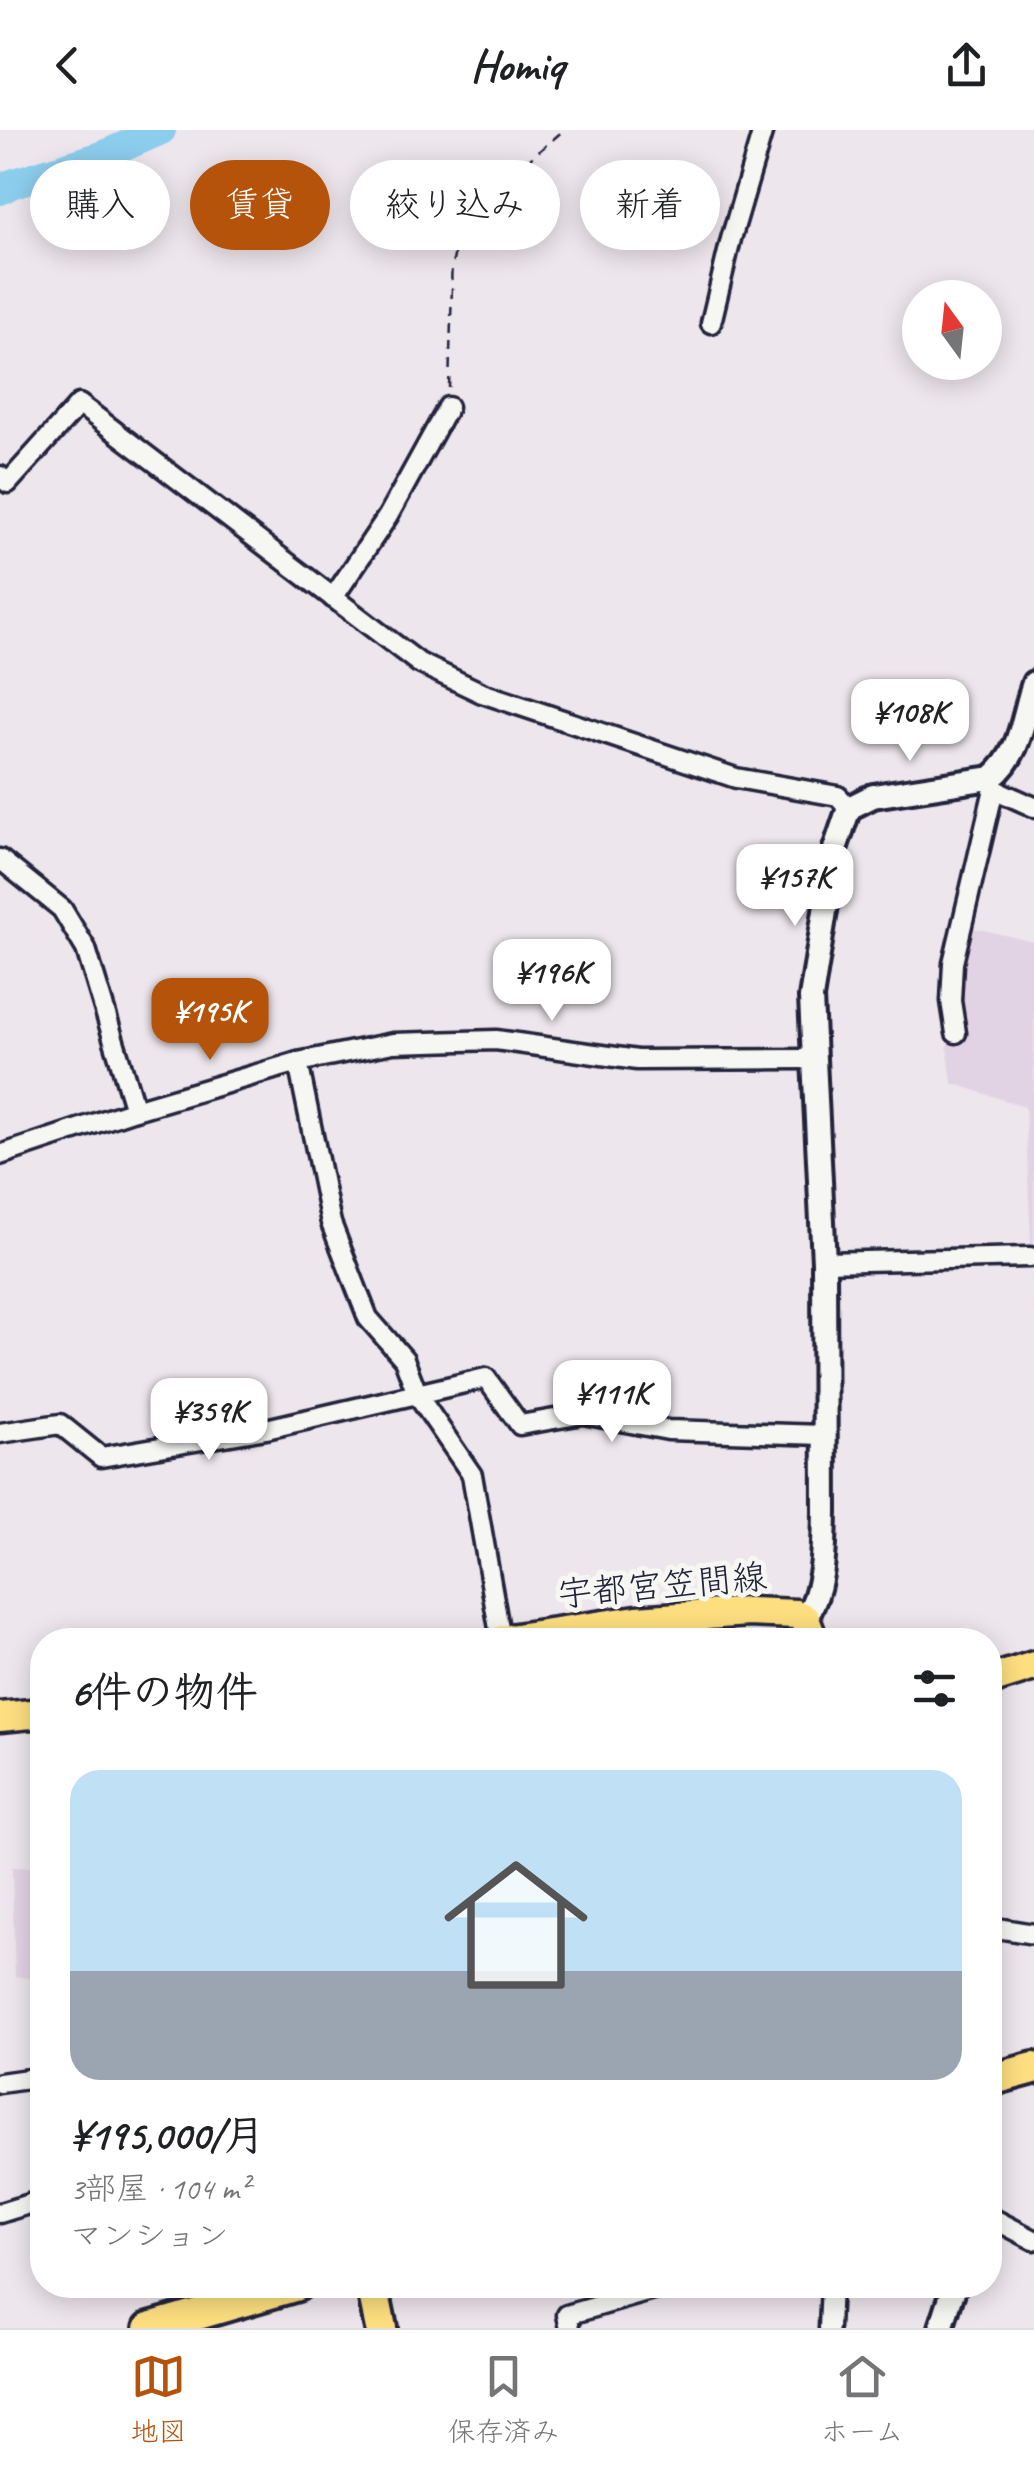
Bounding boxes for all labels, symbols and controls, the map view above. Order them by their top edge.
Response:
text: Homiq [470,37,564,94]
icon: back [40,38,95,93]
icon: share [939,38,994,93]
chip: 購入 [30,160,170,250]
chip: 賃貸 [190,160,330,250]
chip: 絞り込み [350,160,560,250]
chip: 新着 [580,160,720,250]
north arrow [902,280,1002,380]
map controls [902,280,1002,380]
pin: ¥108K [840,679,980,764]
text: ¥108K [873,691,947,732]
pin: ¥157K [725,844,865,929]
text: ¥157K [758,856,832,897]
pin: ¥196K [482,939,622,1024]
text: ¥196K [515,951,589,992]
pin: ¥195K [140,978,280,1063]
text: ¥195K [174,990,246,1031]
pin: ¥111K [542,1360,682,1445]
text: ¥111K [575,1372,649,1413]
pin: ¥359K [139,1378,279,1463]
text: ¥359K [173,1390,245,1431]
street label: 宇都宮笠間線 [555,1554,769,1617]
icon: filters [907,1661,962,1716]
text: 6件の物件 [70,1666,258,1719]
icon: home [426,1835,606,2015]
text: ¥195,000/月 [70,2109,265,2162]
text: 3部屋 · 104 m² [70,2168,249,2209]
text: マンション [70,2215,229,2256]
tab: 地図 [131,2349,187,2449]
tab: 保存済み [448,2349,560,2449]
tab: ホーム [821,2349,903,2449]

